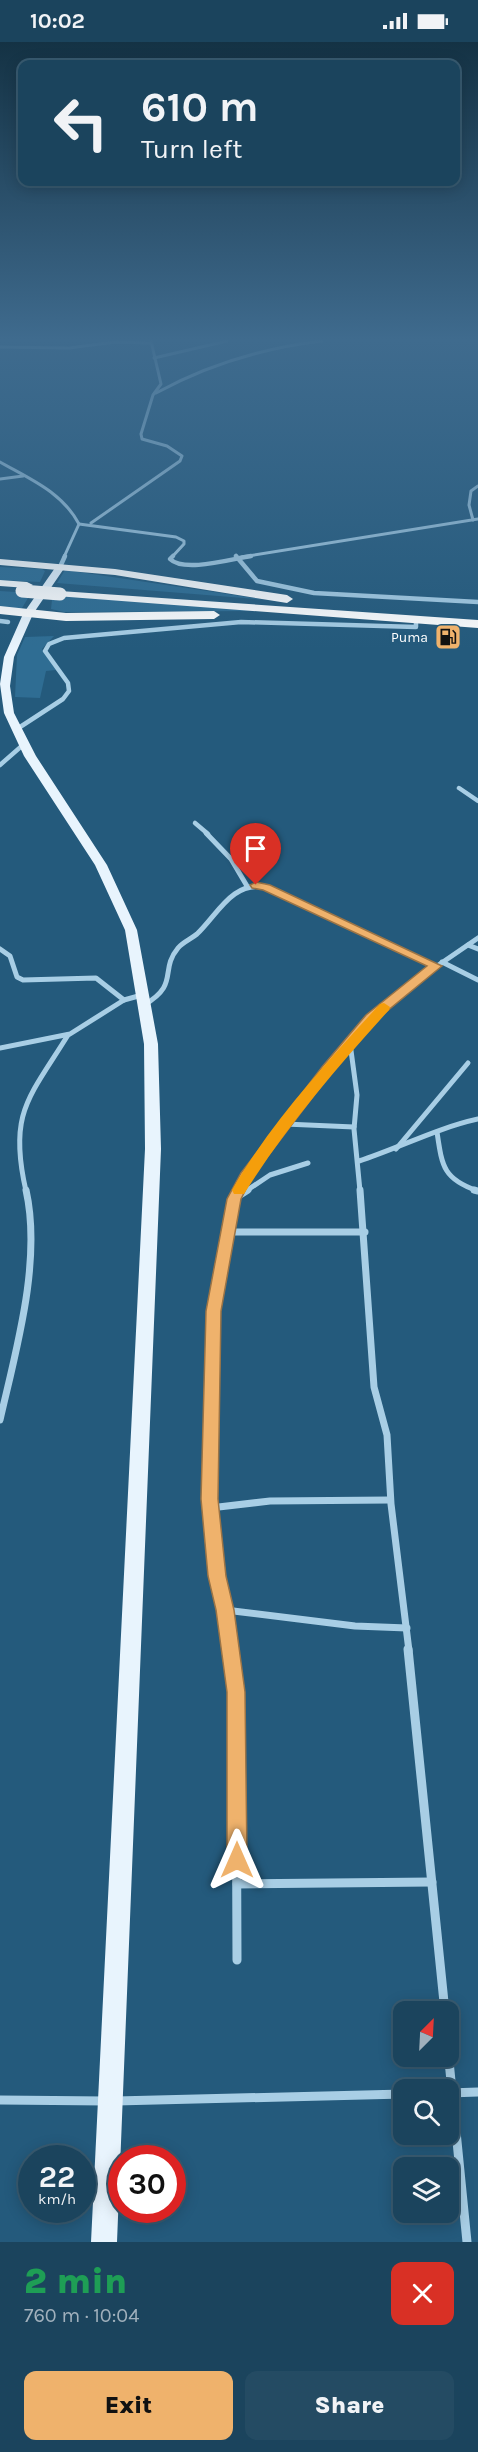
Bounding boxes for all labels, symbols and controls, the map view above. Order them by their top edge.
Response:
text: 10:02 [30,8,85,34]
text: 610 m [141,82,259,132]
icon: left [42,84,120,162]
text: Turn left [141,133,242,165]
fuel station icon: Puma [433,622,463,652]
place label: Puma [391,629,428,646]
pin [230,823,281,885]
icon: arrive [239,832,272,865]
position arrow [205,1828,269,1892]
north arrow [393,2001,459,2067]
map controls [393,2001,459,2223]
button: search [393,2079,459,2145]
speed limit sign: 30 [108,2145,186,2223]
button: layers [393,2157,459,2223]
text: 22 [39,2159,75,2195]
text: km/h [38,2190,76,2208]
text: 2 min [24,2260,127,2302]
button: close [391,2262,454,2325]
text: 760 m · 10:04 [24,2304,139,2327]
button: Exit [24,2371,233,2440]
button: Share [245,2371,454,2440]

